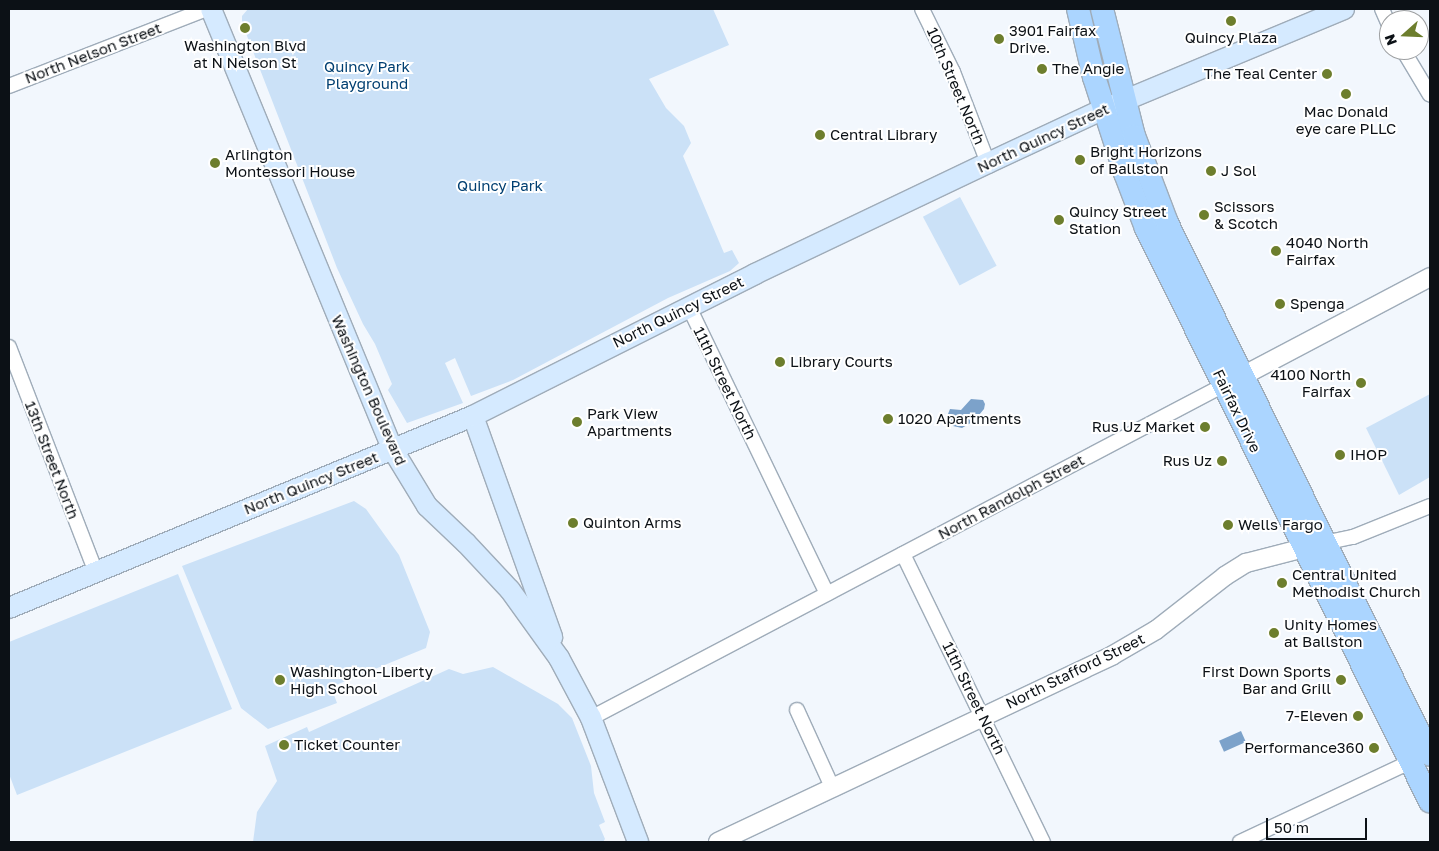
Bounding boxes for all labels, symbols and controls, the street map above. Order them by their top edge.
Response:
north arrow [1379,10,1429,60]
marker: Quincy Plaza [1225,15,1237,27]
street label: North Nelson Street [22,19,164,87]
place label: 3901 Fairfax Drive. [1009,21,1096,56]
marker: Washington Blvd at N Nelson St [239,22,251,34]
street label: 10th Street North [923,25,989,147]
place label: Quincy Plaza [1185,29,1277,47]
text: N [1381,32,1400,48]
marker: 3901 Fairfax Drive. [993,33,1005,45]
place label: Washington Blvd at N Nelson St [184,36,306,71]
park label: Quincy Park Playground [324,57,410,92]
place label: The Angie [1052,60,1124,78]
marker: The Angie [1036,63,1048,75]
place label: The Teal Center [1204,65,1317,83]
marker: The Teal Center [1321,68,1333,80]
marker: Mac Donald eye care PLLC [1340,88,1352,100]
street label: North Quincy Street [974,100,1112,176]
place label: Mac Donald eye care PLLC [1296,102,1396,137]
place label: Central Library [830,126,937,144]
marker: Central Library [814,129,826,141]
place label: Bright Horizons of Ballston [1090,142,1202,177]
place label: Arlington Montessori House [225,145,355,180]
marker: Bright Horizons of Ballston [1074,154,1086,166]
marker: Arlington Montessori House [209,157,221,169]
place label: J Sol [1221,162,1256,180]
marker: J Sol [1205,165,1217,177]
park label: Quincy Park [457,177,543,195]
place label: Scissors & Scotch [1214,197,1278,232]
place label: Quincy Street Station [1069,202,1167,237]
marker: Scissors & Scotch [1198,209,1210,221]
marker: Quincy Street Station [1053,214,1065,226]
place label: 4040 North Fairfax [1286,233,1368,268]
marker: 4040 North Fairfax [1270,245,1282,257]
street label: North Quincy Street [610,272,746,352]
place label: Spenga [1290,295,1344,313]
marker: Spenga [1274,298,1286,310]
street label: Washington Boulevard [328,312,410,468]
street label: 11th Street North [690,324,760,442]
place label: Library Courts [790,353,893,371]
marker: Library Courts [774,356,786,368]
place label: 4100 North Fairfax [1270,365,1351,400]
street label: Fairfax Drive [1209,367,1265,455]
marker: 4100 North Fairfax [1355,377,1367,389]
street label: 13th Street North [21,398,83,522]
place label: Park View Apartments [587,404,672,439]
place label: 1020 Apartments [898,410,1021,428]
marker: 1020 Apartments [882,413,894,425]
marker: Park View Apartments [571,416,583,428]
place label: Rus Uz Market [1092,418,1195,436]
marker: Rus Uz Market [1199,421,1211,433]
place label: IHOP [1350,446,1387,464]
street label: North Quincy Street [241,448,381,518]
marker: IHOP [1334,449,1346,461]
street label: North Randolph Street [935,451,1087,543]
place label: Rus Uz [1163,452,1212,470]
marker: Rus Uz [1216,455,1228,467]
place label: Quinton Arms [583,514,681,532]
place label: Wells Fargo [1238,516,1323,534]
marker: Quinton Arms [567,517,579,529]
marker: Wells Fargo [1222,519,1234,531]
place label: Central United Methodist Church [1292,565,1420,600]
marker: Central United Methodist Church [1276,577,1288,589]
place label: Unity Homes at Ballston [1284,615,1377,650]
marker: Unity Homes at Ballston [1268,627,1280,639]
street label: North Stafford Street [1003,630,1147,712]
street label: 11th Street North [939,639,1009,757]
place label: Washington-Liberty High School [290,662,433,697]
place label: First Down Sports Bar and Grill [1202,662,1331,697]
marker: Washington-Liberty High School [274,674,286,686]
marker: First Down Sports Bar and Grill [1335,674,1347,686]
place label: 7-Eleven [1286,707,1348,725]
marker: 7-Eleven [1352,710,1364,722]
place label: Ticket Counter [294,736,400,754]
marker: Ticket Counter [278,739,290,751]
place label: Performance360 [1244,739,1364,757]
marker: Performance360 [1368,742,1380,754]
scale bar [1269,808,1370,840]
text: 50 m [1274,818,1309,836]

